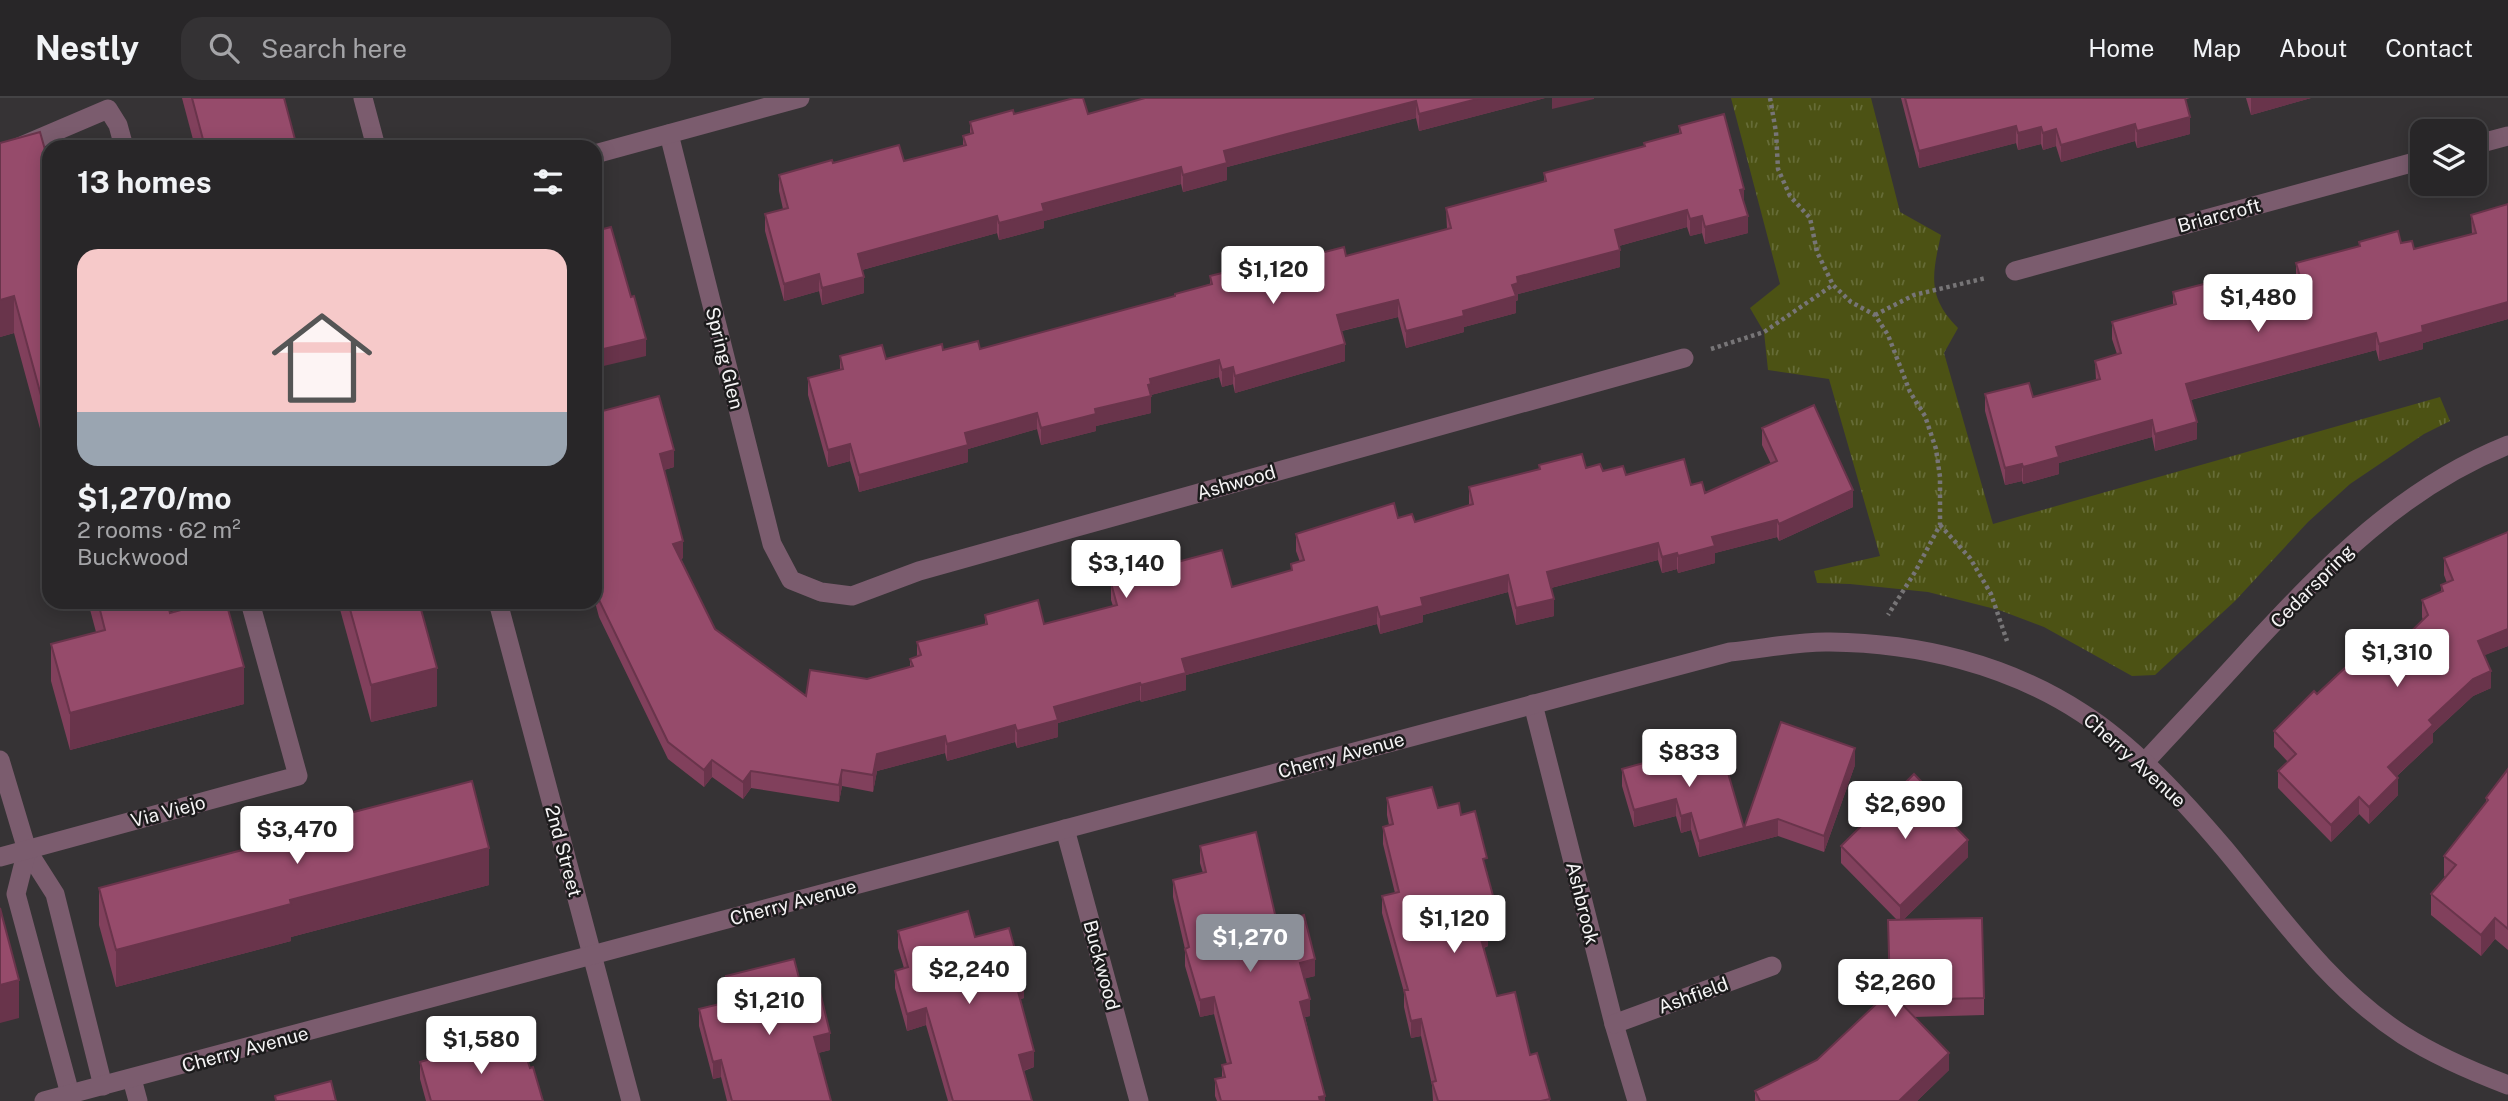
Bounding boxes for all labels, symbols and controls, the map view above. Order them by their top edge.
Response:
search box [181,17,671,80]
text: Nestly [35,29,139,67]
icon: search [205,29,243,67]
text: Search here [261,33,407,64]
text: Home [2088,34,2154,62]
text: Map [2192,34,2241,62]
text: About [2279,34,2347,62]
text: Contact [2385,34,2473,62]
map controls [2410,119,2487,196]
button: layers [2410,119,2487,196]
icon: filters [529,163,567,201]
text: 13 homes [77,164,212,200]
street label: Briarcroft [2175,193,2263,237]
pin: $1,120 [1216,246,1330,306]
text: $1,120 [1237,255,1309,282]
pin: $1,480 [2201,274,2315,334]
text: $1,480 [2219,283,2297,310]
icon: home [259,295,385,421]
street label: Spring Glen [702,305,748,411]
street label: Ashwood [1194,460,1278,504]
text: $1,270/mo [77,480,232,516]
text: 2 rooms · 62 m² [77,516,241,543]
pin: $3,140 [1069,540,1183,600]
street label: Cedarspring [2266,540,2358,632]
text: Buckwood [77,543,189,570]
text: $3,140 [1087,549,1165,576]
pin: $1,310 [2340,630,2454,689]
text: $1,310 [2361,638,2433,665]
street label: Cherry Avenue [2079,708,2191,812]
street label: Cherry Avenue [1275,728,1407,782]
pin: $833 [1648,730,1730,789]
text: $833 [1658,738,1720,765]
pin: $2,690 [1848,782,1962,841]
text: $2,690 [1864,790,1946,817]
street label: Via Viejo [128,791,208,831]
street label: 2nd Street [541,803,587,899]
pin: $3,470 [240,806,354,866]
text: $3,470 [256,815,338,842]
street label: Ashbrook [1562,859,1604,947]
street label: Cherry Avenue [727,875,859,929]
pin: $1,120 [1397,896,1511,955]
text: $1,120 [1418,904,1490,931]
pin: $1,270 [1193,914,1307,974]
street label: Buckwood [1079,918,1125,1012]
text: $1,270 [1212,923,1288,950]
pin: $2,240 [912,946,1026,1006]
text: $2,240 [928,955,1010,982]
pin: $2,260 [1838,960,1952,1019]
text: $2,260 [1854,968,1936,995]
street label: Ashfield [1655,972,1731,1018]
pin: $1,210 [712,978,826,1037]
text: $1,210 [733,986,805,1013]
pin: $1,580 [424,1016,538,1076]
street label: Cherry Avenue [179,1022,311,1076]
text: $1,580 [442,1025,520,1052]

